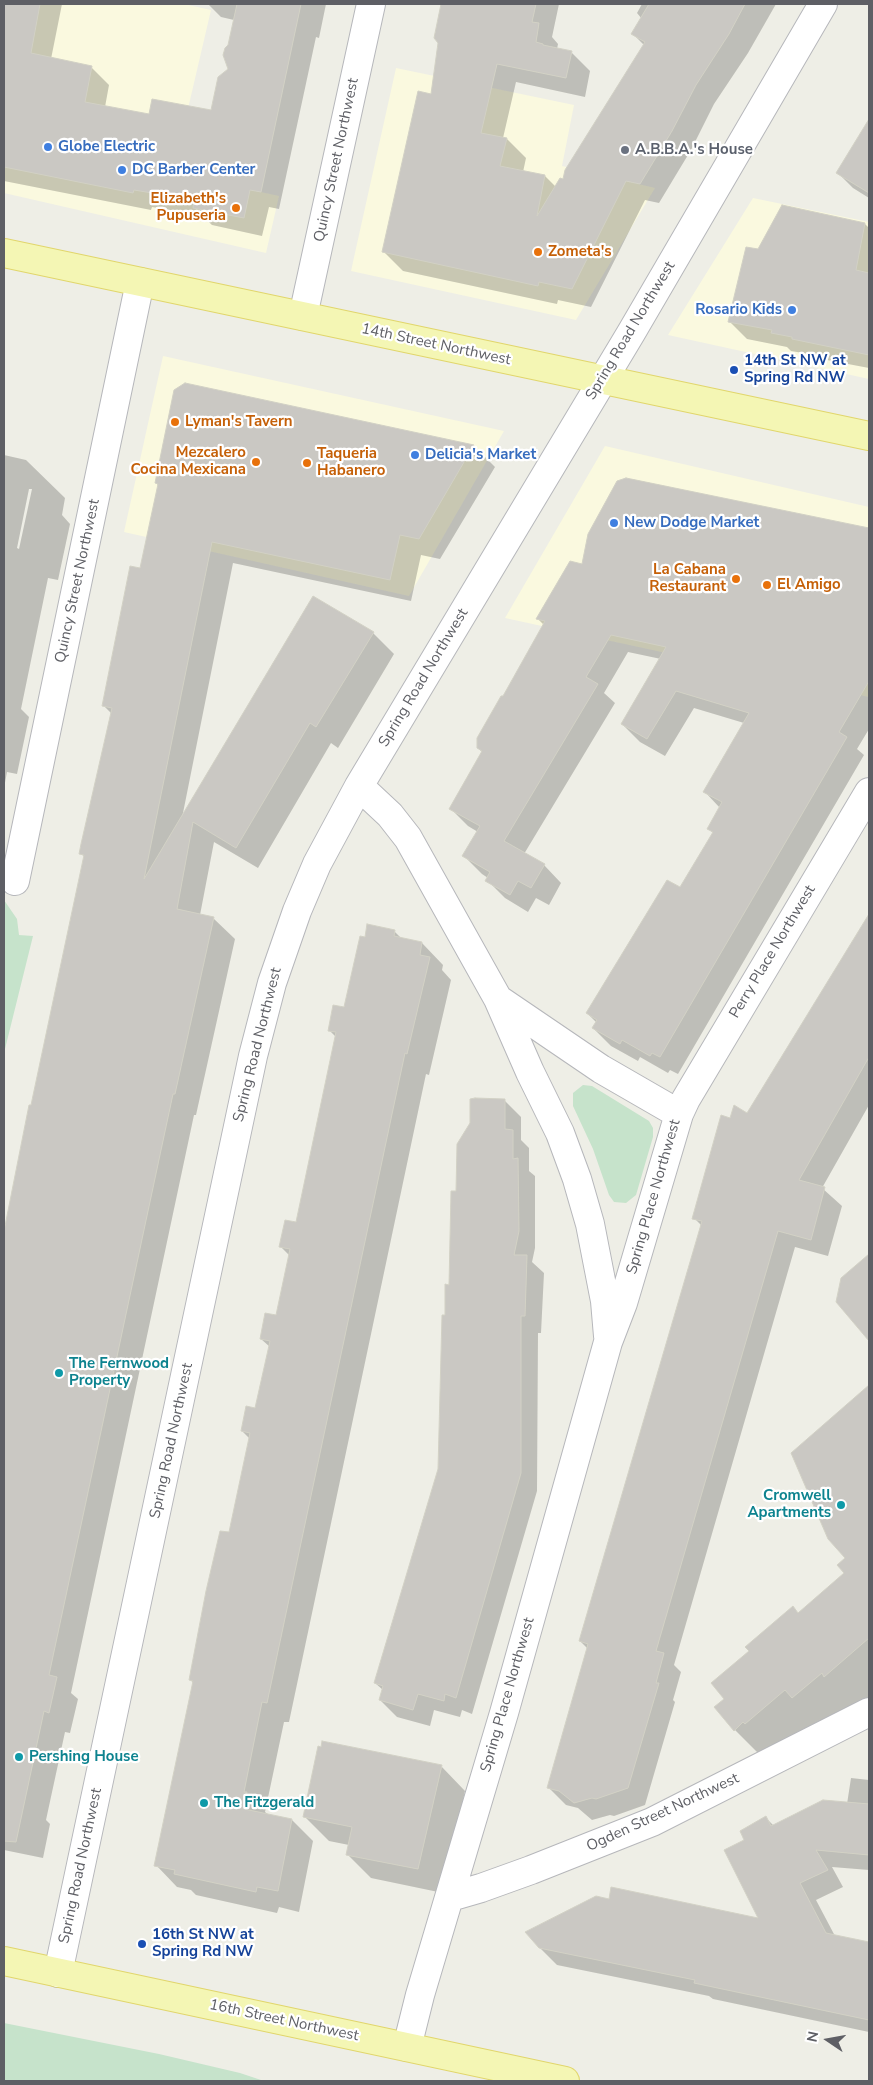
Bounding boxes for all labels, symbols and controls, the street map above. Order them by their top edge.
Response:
street label: Quincy Street Northwest [311,76,363,244]
place label: Globe Electric [58,138,155,156]
marker: Globe Electric [42,141,54,153]
place label: A.B.B.A.'s House [635,141,753,159]
marker: A.B.B.A.'s House [619,144,631,156]
place label: DC Barber Center [132,161,255,179]
marker: DC Barber Center [116,164,128,176]
place label: Elizabeth's Pupuseria [151,190,226,225]
marker: Elizabeth's Pupuseria [230,202,242,214]
place label: Zometa's [548,243,612,261]
marker: Zometa's [532,246,544,258]
street label: Spring Road Northwest [582,258,680,404]
place label: Rosario Kids [695,301,782,319]
marker: Rosario Kids [786,304,798,316]
street label: 14th Street Northwest [360,320,512,370]
place label: 14th St NW at Spring Rd NW [744,352,846,387]
marker: 14th St NW at Spring Rd NW [728,364,740,376]
place label: Lyman's Tavern [185,413,293,431]
marker: Lyman's Tavern [169,416,181,428]
place label: Mezcalero Cocina Mexicana [130,444,246,479]
place label: Taqueria Habanero [317,445,385,480]
place label: Delicia's Market [425,446,536,464]
marker: Delicia's Market [409,449,421,461]
marker: Mezcalero Cocina Mexicana [250,456,262,468]
marker: Taqueria Habanero [301,457,313,469]
street label: Quincy Street Northwest [52,497,104,665]
place label: New Dodge Market [624,514,759,532]
marker: New Dodge Market [608,517,620,529]
place label: La Cabana Restaurant [649,561,726,596]
marker: La Cabana Restaurant [730,573,742,585]
place label: El Amigo [777,576,841,594]
marker: El Amigo [761,579,773,591]
street label: Spring Road Northwest [375,605,473,751]
street label: Perry Place Northwest [726,882,820,1022]
street label: Spring Road Northwest [230,966,286,1124]
street label: Spring Place Northwest [623,1117,685,1277]
place label: The Fernwood Property [69,1355,169,1390]
street label: Spring Road Northwest [147,1362,197,1520]
marker: The Fernwood Property [53,1367,65,1379]
place label: Cromwell Apartments [747,1487,831,1522]
marker: Cromwell Apartments [835,1499,847,1511]
street label: Spring Place Northwest [477,1615,539,1775]
place label: Pershing House [29,1748,139,1766]
marker: Pershing House [13,1751,25,1763]
street label: Ogden Street Northwest [584,1770,742,1856]
street label: Spring Road Northwest [56,1787,106,1945]
place label: The Fitzgerald [214,1794,314,1812]
marker: The Fitzgerald [198,1797,210,1809]
place label: 16th St NW at Spring Rd NW [152,1926,254,1961]
marker: 16th St NW at Spring Rd NW [136,1938,148,1950]
street label: 16th Street Northwest [208,1996,360,2046]
north arrow [803,2015,853,2065]
text: N [802,2030,823,2044]

